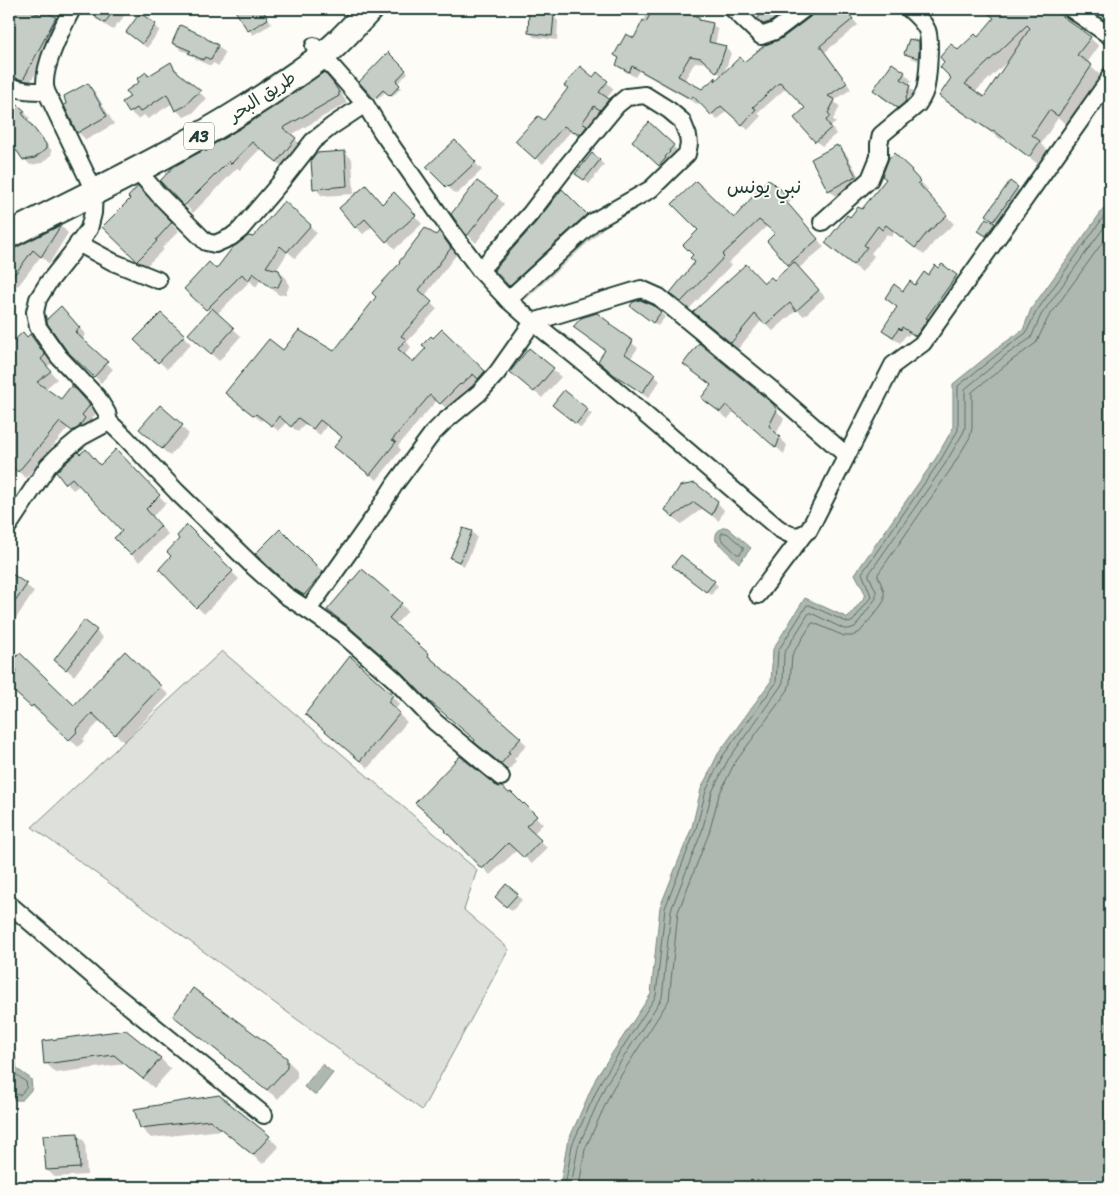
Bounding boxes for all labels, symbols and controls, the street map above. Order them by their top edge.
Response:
street label: طريق البحر [220,62,303,131]
road number: A3 [184,122,214,150]
district label: نبي يونس [727,169,801,204]

